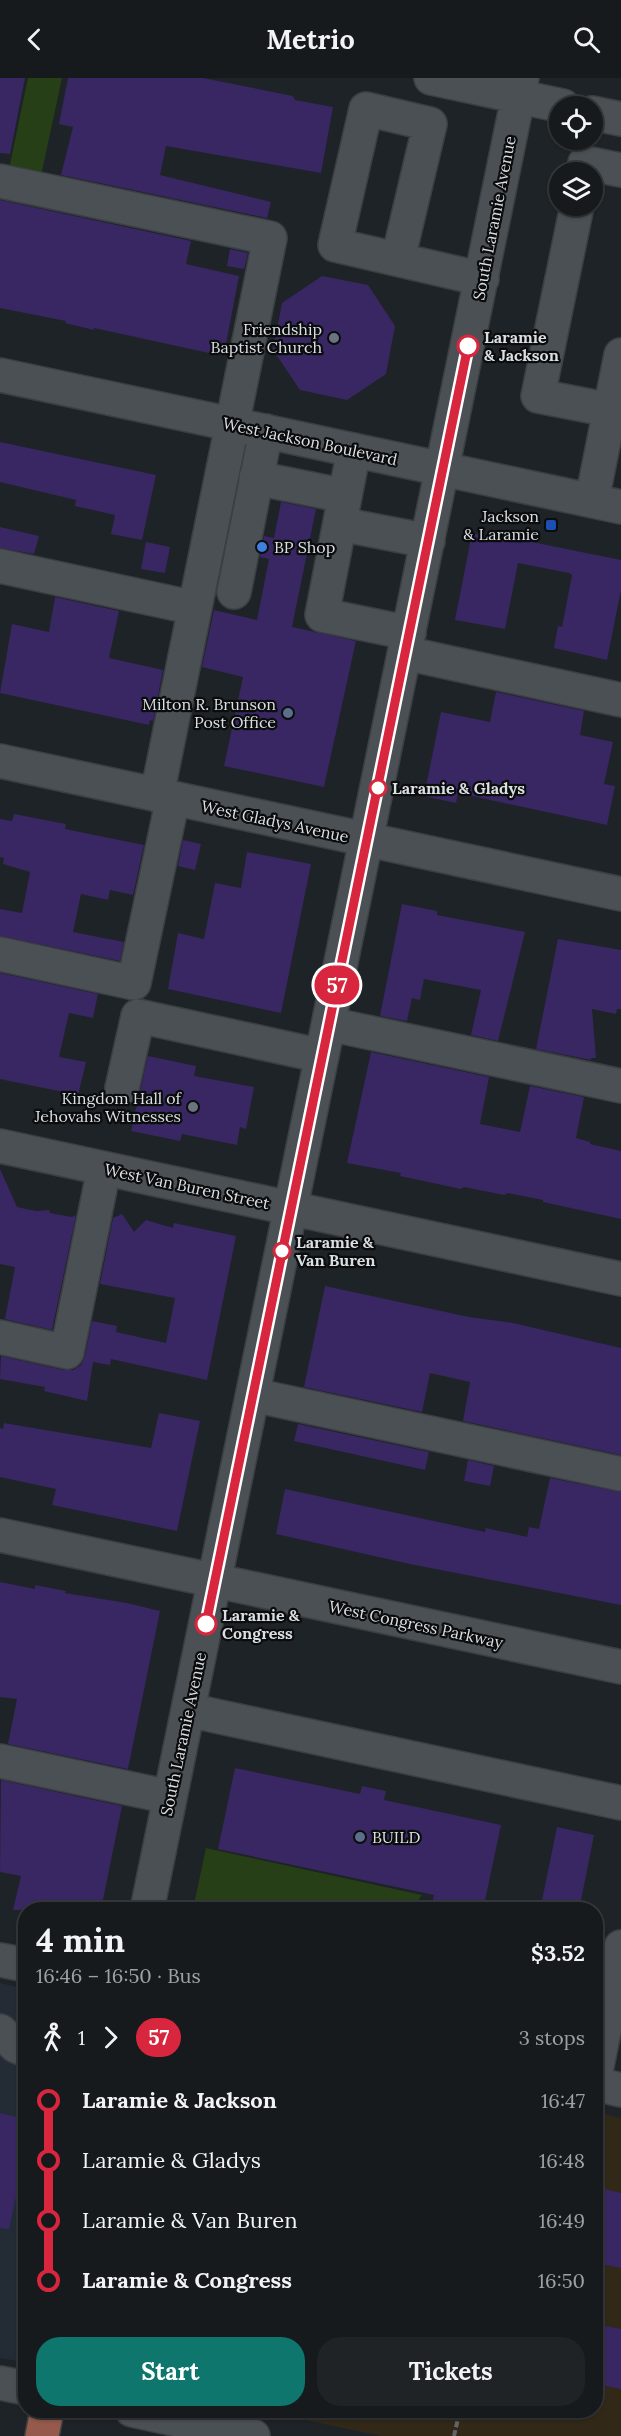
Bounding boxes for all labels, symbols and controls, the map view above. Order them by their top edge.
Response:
text: Metrio [266,22,355,56]
icon: back [18,23,51,56]
icon: search [570,23,603,56]
map controls [549,96,603,216]
button: locate [549,96,603,150]
street label: South Laramie Avenue [468,134,520,302]
button: layers [549,162,603,216]
place label: Friendship Baptist Church [211,319,322,357]
place label: Laramie & Jackson [484,327,559,365]
marker: Friendship Baptist Church [327,331,341,345]
marker: Laramie & Jackson [457,335,479,357]
street label: West Jackson Boulevard [221,413,400,469]
place label: Jackson & Laramie [463,506,539,544]
marker: Jackson & Laramie [544,518,558,532]
place label: BP Shop [274,537,335,557]
marker: BP Shop [255,540,269,554]
place label: Milton R. Brunson Post Office [142,694,276,732]
marker: Milton R. Brunson Post Office [281,706,295,720]
place label: Laramie & Gladys [392,778,525,798]
marker: Laramie & Gladys [369,779,387,797]
street label: West Gladys Avenue [199,796,351,846]
line badge: 57 [310,966,364,1004]
text: 57 [326,972,348,999]
place label: Kingdom Hall of Jehovahs Witnesses [33,1088,183,1126]
marker: Kingdom Hall of Jehovahs Witnesses [186,1100,200,1114]
street label: West Van Buren Street [103,1159,272,1213]
place label: Laramie & Van Buren [296,1232,376,1270]
marker: Laramie & Van Buren [273,1242,291,1260]
street label: West Congress Parkway [327,1596,506,1652]
place label: Laramie & Congress [222,1605,300,1643]
marker: Laramie & Congress [195,1613,217,1635]
street label: South Laramie Avenue [156,1650,210,1818]
place label: BUILD [372,1827,420,1847]
marker: BUILD [353,1830,367,1844]
text: 4 min [36,1919,125,1961]
text: $3.52 [531,1939,585,1967]
text: 16:46 – 16:50 · Bus [36,1963,201,1988]
icon: walk [36,2021,69,2054]
icon: forward [94,2021,127,2054]
text: 57 [148,2024,169,2051]
text: 1 [78,2025,85,2050]
text: 3 stops [519,2025,585,2050]
text: Laramie & Jackson [82,2086,277,2114]
text: 16:47 [541,2088,585,2113]
text: Laramie & Gladys [82,2146,261,2174]
text: 16:48 [539,2148,585,2173]
text: Laramie & Van Buren [82,2206,298,2234]
text: 16:49 [539,2208,585,2233]
text: Laramie & Congress [82,2266,292,2294]
text: 16:50 [538,2268,585,2293]
button: Start [36,2337,305,2406]
button: Tickets [317,2337,585,2406]

